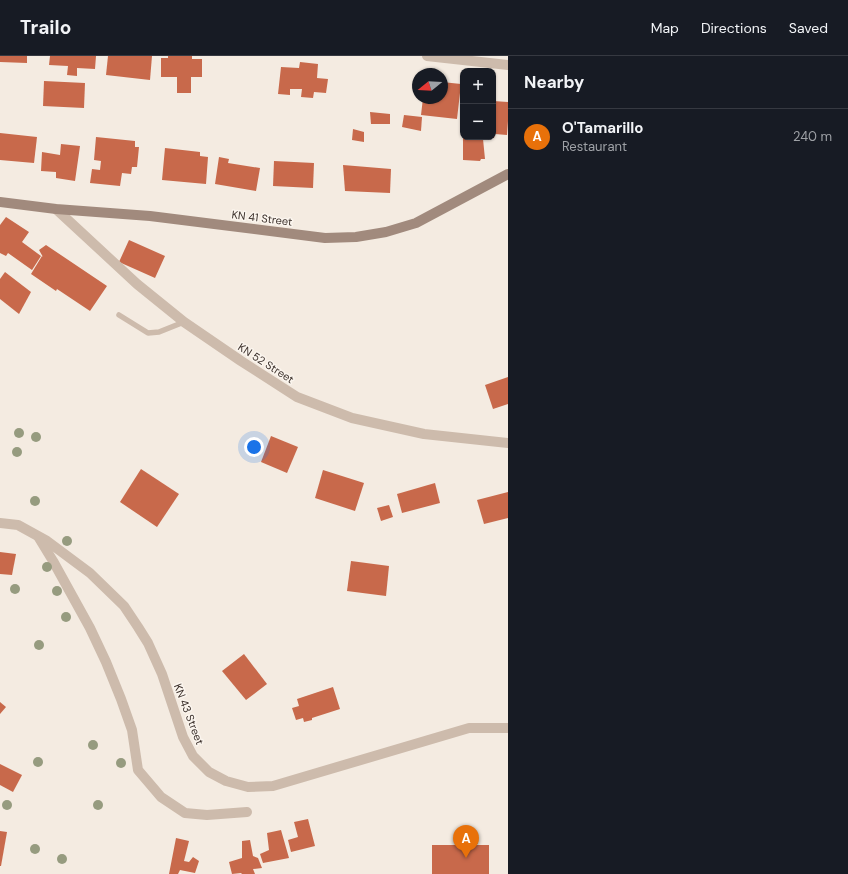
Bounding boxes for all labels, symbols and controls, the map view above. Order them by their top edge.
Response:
text: Trailo [20,15,71,40]
text: Map [651,19,679,37]
text: Directions [701,19,767,37]
text: Saved [789,19,828,37]
north arrow [412,68,448,104]
map controls [460,68,496,140]
button: + [460,68,496,104]
text: Nearby [524,71,584,93]
button: − [460,104,496,140]
text: O'Tamarillo [562,118,643,138]
text: A [532,128,542,145]
text: 240 m [793,128,832,145]
text: Restaurant [562,138,627,155]
street label: KN 41 Street [231,207,293,229]
street label: KN 52 Street [235,340,297,386]
your location [244,437,264,457]
street label: KN 43 Street [171,682,207,746]
pin: A [453,825,479,858]

